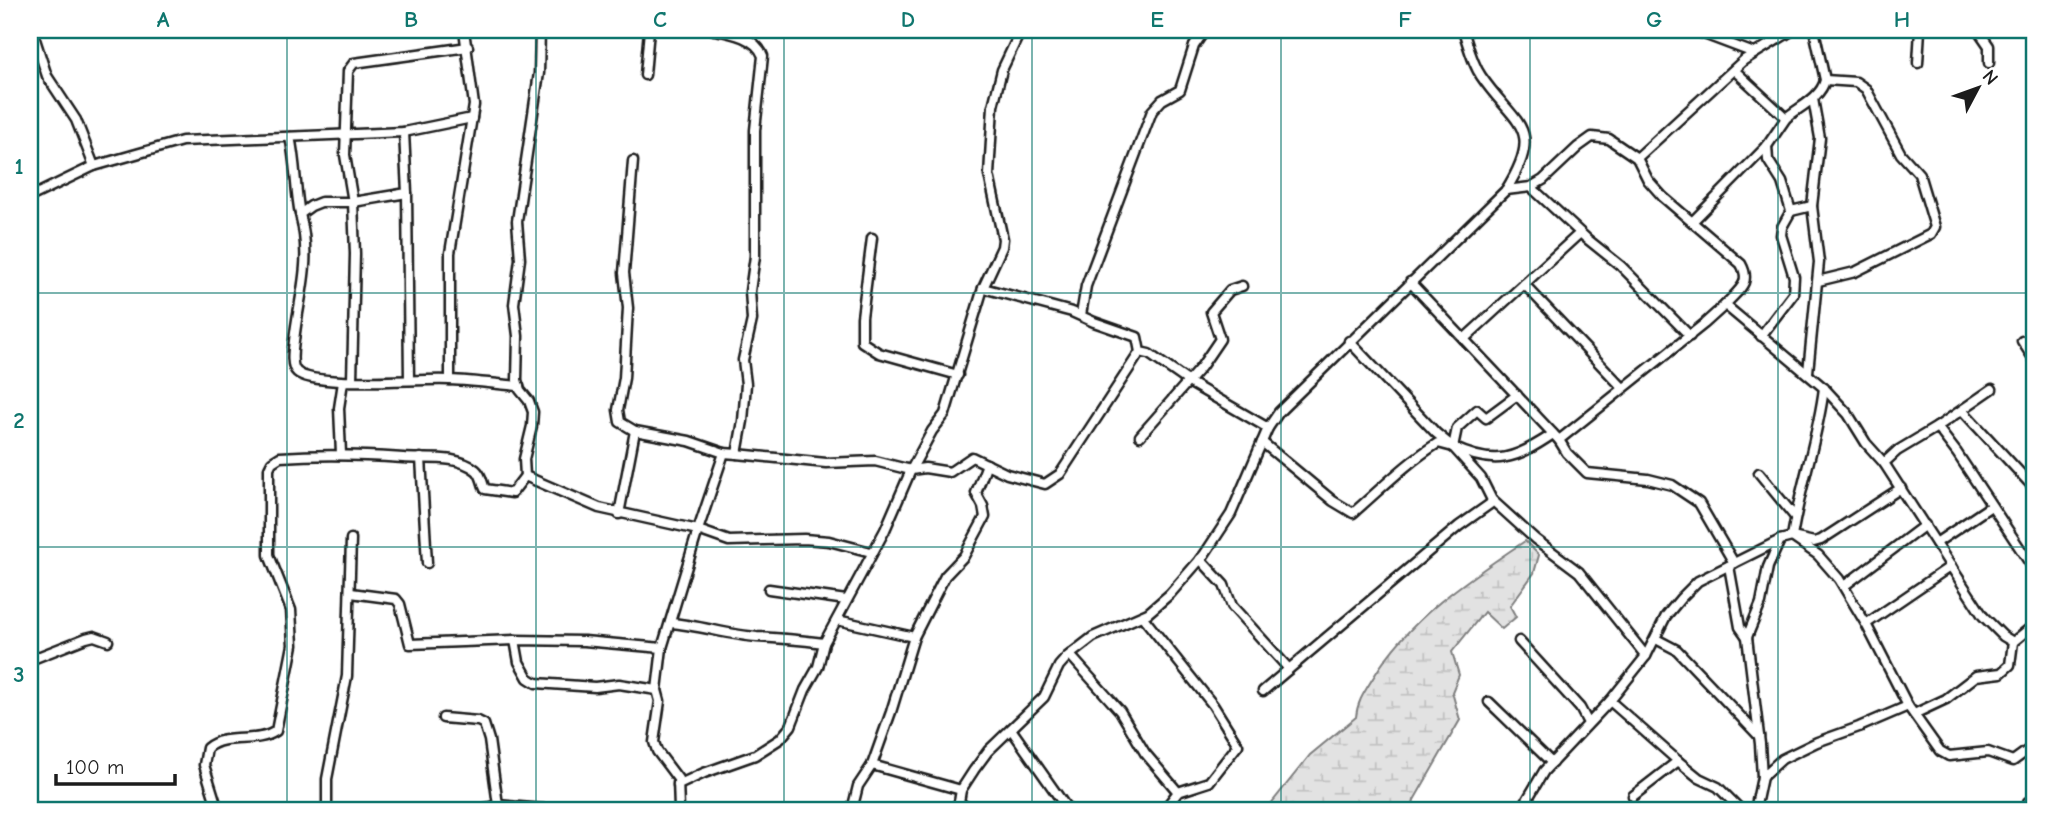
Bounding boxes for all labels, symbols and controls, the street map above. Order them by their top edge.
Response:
text: A [157,6,170,33]
text: B [404,6,418,33]
text: C [653,6,667,33]
text: D [901,6,915,33]
text: E [1150,6,1164,33]
text: F [1398,6,1412,33]
text: G [1646,6,1662,33]
text: H [1894,6,1910,33]
north arrow [1942,52,2012,122]
text: N [1978,66,2002,89]
text: 1 [14,153,24,180]
text: 2 [13,407,25,434]
text: 3 [13,661,25,688]
scale bar [56,742,175,786]
text: 100 m [66,755,124,779]

